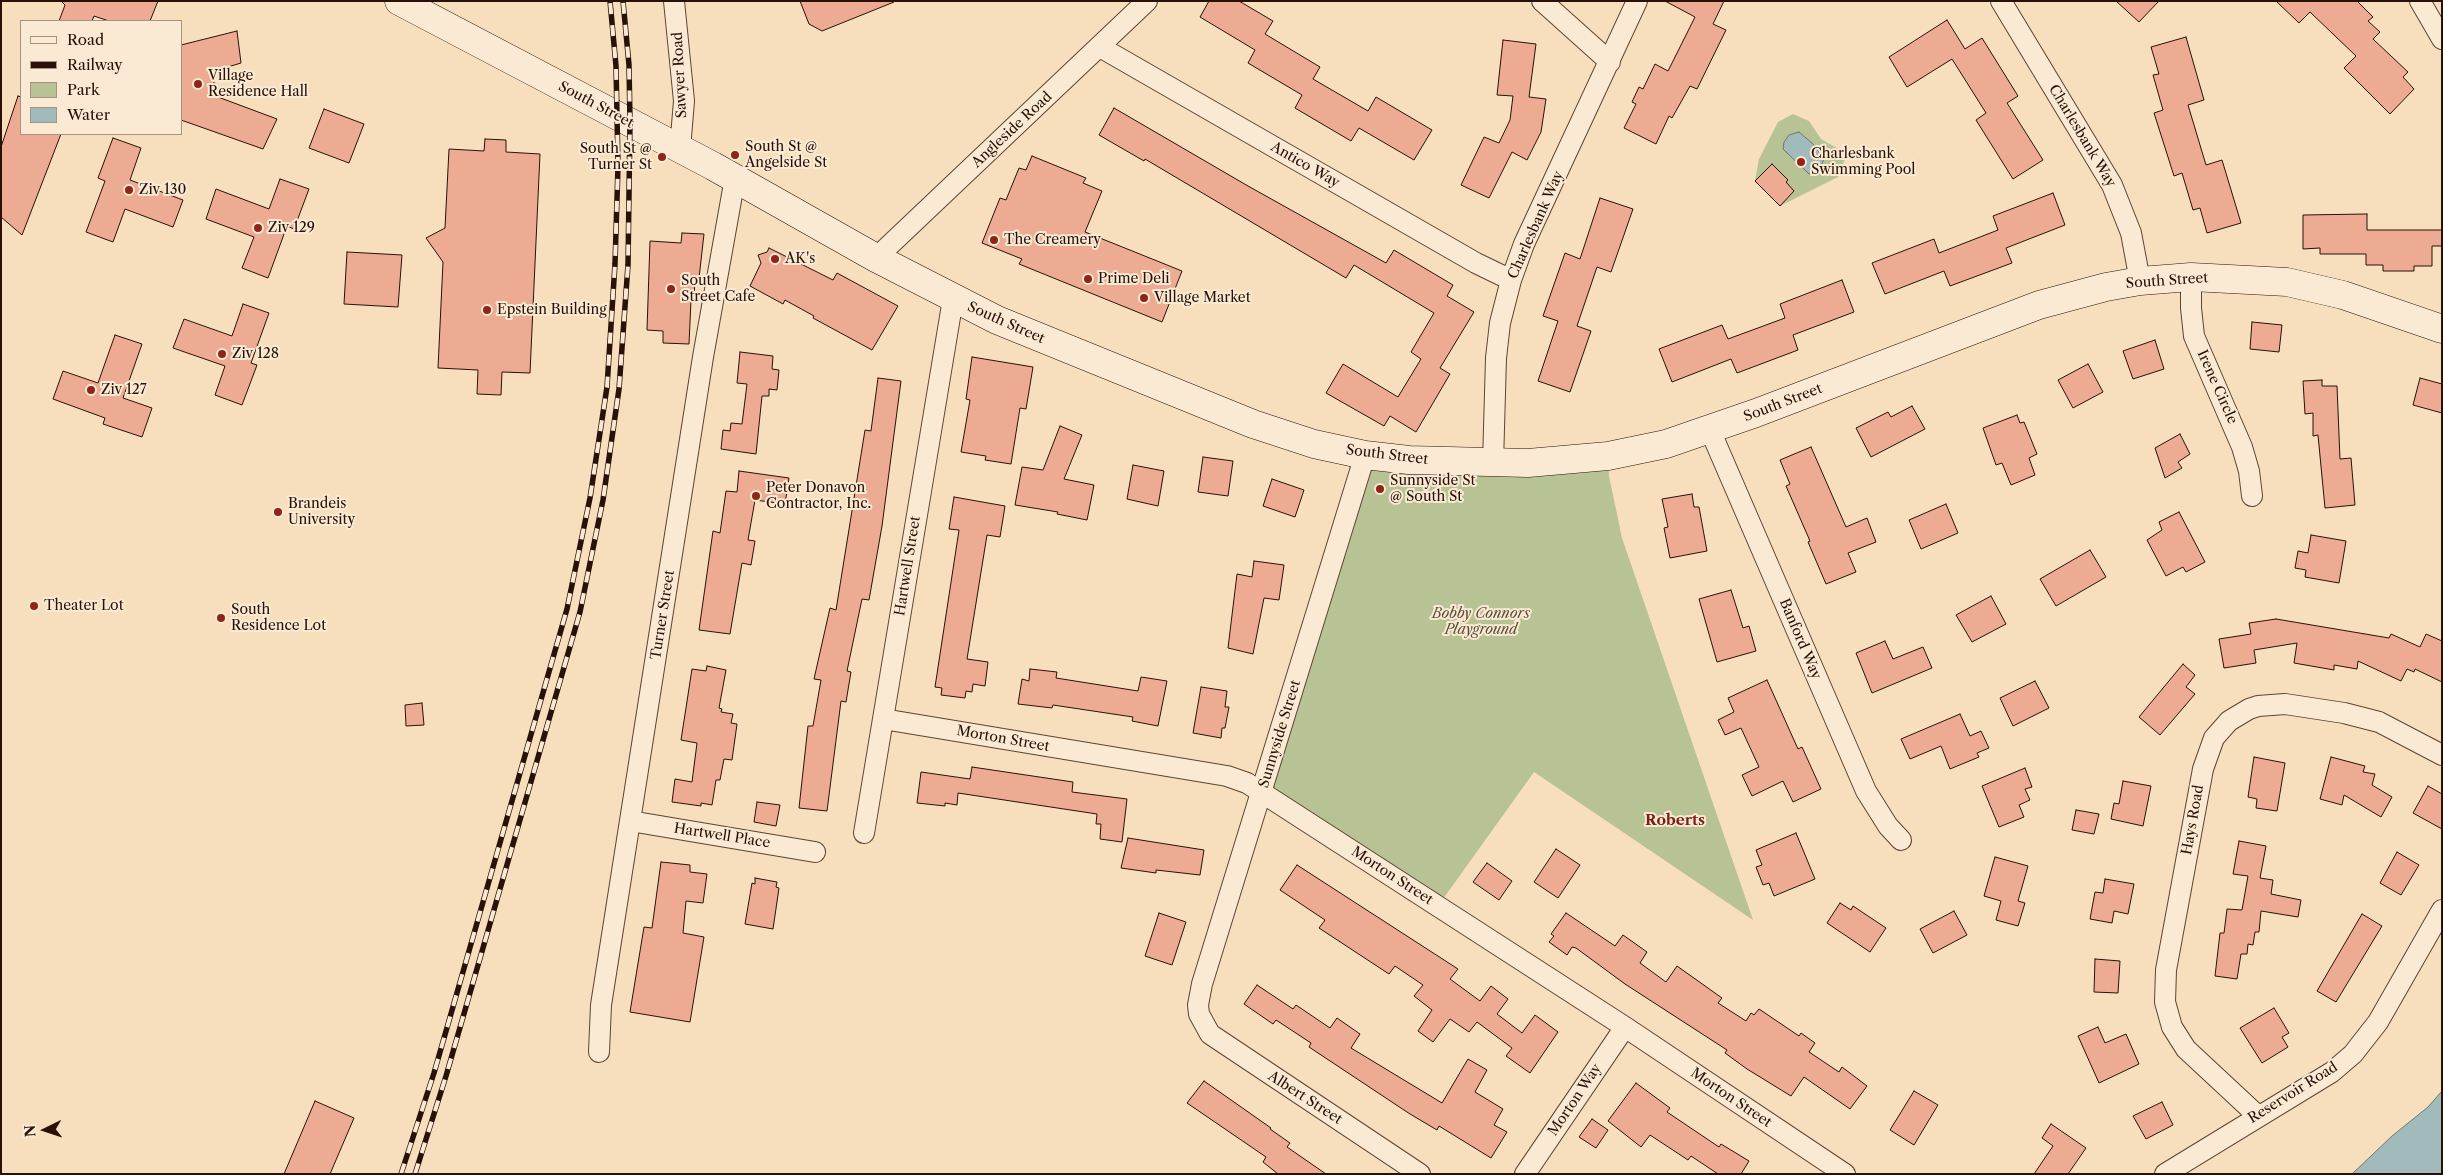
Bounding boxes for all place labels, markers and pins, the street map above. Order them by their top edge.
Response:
place label: Village Residence Hall [208,68,308,100]
marker: Village Residence Hall [192,78,204,90]
place label: South St @ Angelside St [745,139,827,172]
place label: South St @ Turner St [580,141,652,174]
place label: Charlesbank Swimming Pool [1811,146,1916,178]
marker: South St @ Angelside St [729,149,741,161]
marker: South St @ Turner St [656,151,668,163]
marker: Charlesbank Swimming Pool [1795,156,1807,168]
place label: Ziv 130 [139,182,186,198]
marker: Ziv 130 [123,184,135,196]
place label: Ziv 129 [268,220,315,236]
marker: Ziv 129 [252,222,264,234]
place label: The Creamery [1004,232,1101,248]
marker: The Creamery [988,234,1000,246]
place label: AK's [785,251,815,267]
marker: AK's [769,253,781,265]
place label: Prime Deli [1098,271,1170,287]
place label: South Street Cafe [681,273,755,306]
marker: Prime Deli [1082,273,1094,285]
marker: South Street Cafe [665,283,677,295]
place label: Village Market [1154,290,1251,306]
marker: Village Market [1138,292,1150,304]
place label: Epstein Building [497,302,607,318]
marker: Epstein Building [481,304,493,316]
place label: Ziv 128 [232,346,279,362]
marker: Ziv 128 [216,348,228,360]
place label: Ziv 127 [101,382,147,398]
marker: Ziv 127 [85,384,97,396]
place label: Sunnyside St @ South St [1390,473,1476,506]
place label: Peter Donavon Contractor, Inc. [766,480,871,512]
marker: Sunnyside St @ South St [1374,483,1386,495]
marker: Peter Donavon Contractor, Inc. [750,490,762,502]
place label: Brandeis University [288,496,355,528]
marker: Brandeis University [272,506,284,518]
place label: Theater Lot [44,598,124,614]
marker: Theater Lot [28,600,40,612]
place label: South Residence Lot [231,602,326,634]
marker: South Residence Lot [215,612,227,624]

